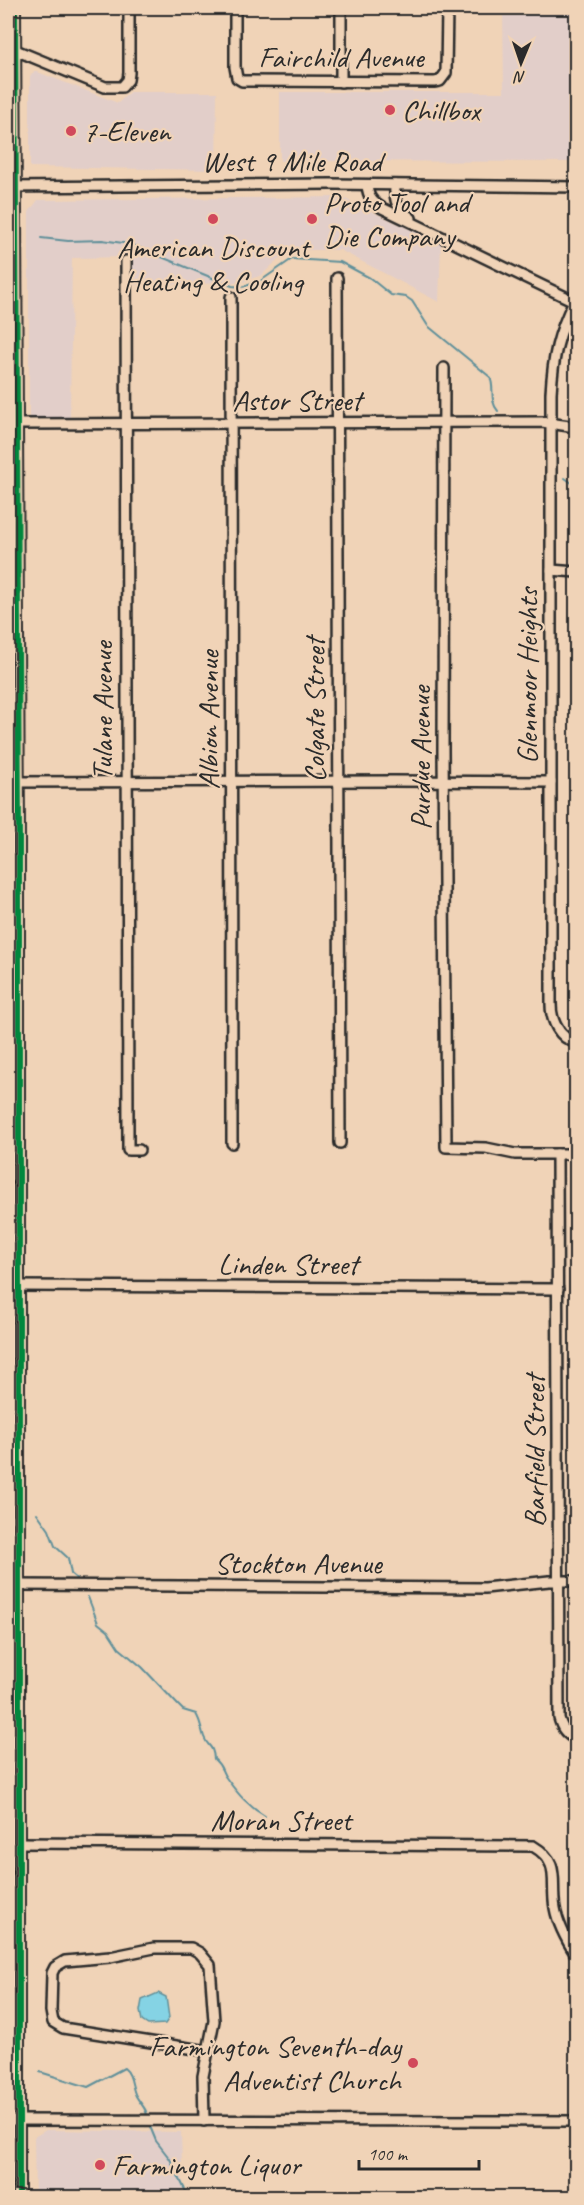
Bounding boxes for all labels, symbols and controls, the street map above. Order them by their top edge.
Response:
north arrow [491,33,551,93]
street label: Fairchild Avenue [258,38,426,76]
text: N [512,67,526,87]
place label: Chillbox [402,91,482,129]
marker: Chillbox [383,103,397,117]
place label: 7-Eleven [83,112,172,150]
marker: 7-Eleven [64,124,78,138]
street label: West 9 Mile Road [202,142,386,180]
place label: Proto Tool and Die Company [324,183,473,255]
marker: American Discount Heating & Cooling [206,212,220,226]
marker: Proto Tool and Die Company [305,212,319,226]
place label: American Discount Heating & Cooling [117,228,312,300]
street label: Astor Street [233,381,366,419]
street label: Glenmoor Heights [508,585,546,764]
street label: Colgate Street [295,634,333,782]
street label: Tulane Avenue [83,639,121,781]
street label: Albion Avenue [189,648,227,790]
street label: Purdue Avenue [401,684,439,830]
street label: Linden Street [218,1245,362,1283]
street label: Barfield Street [515,1371,553,1527]
street label: Stockton Avenue [214,1544,384,1582]
street label: Moran Street [211,1801,354,1839]
place label: Farmington Seventh-day Adventist Church [149,2027,403,2099]
marker: Farmington Seventh-day Adventist Church [406,2056,420,2070]
scale bar [359,2133,479,2171]
text: 100 m [368,2143,409,2165]
place label: Farmington Liquor [112,2146,303,2184]
marker: Farmington Liquor [93,2158,107,2172]

